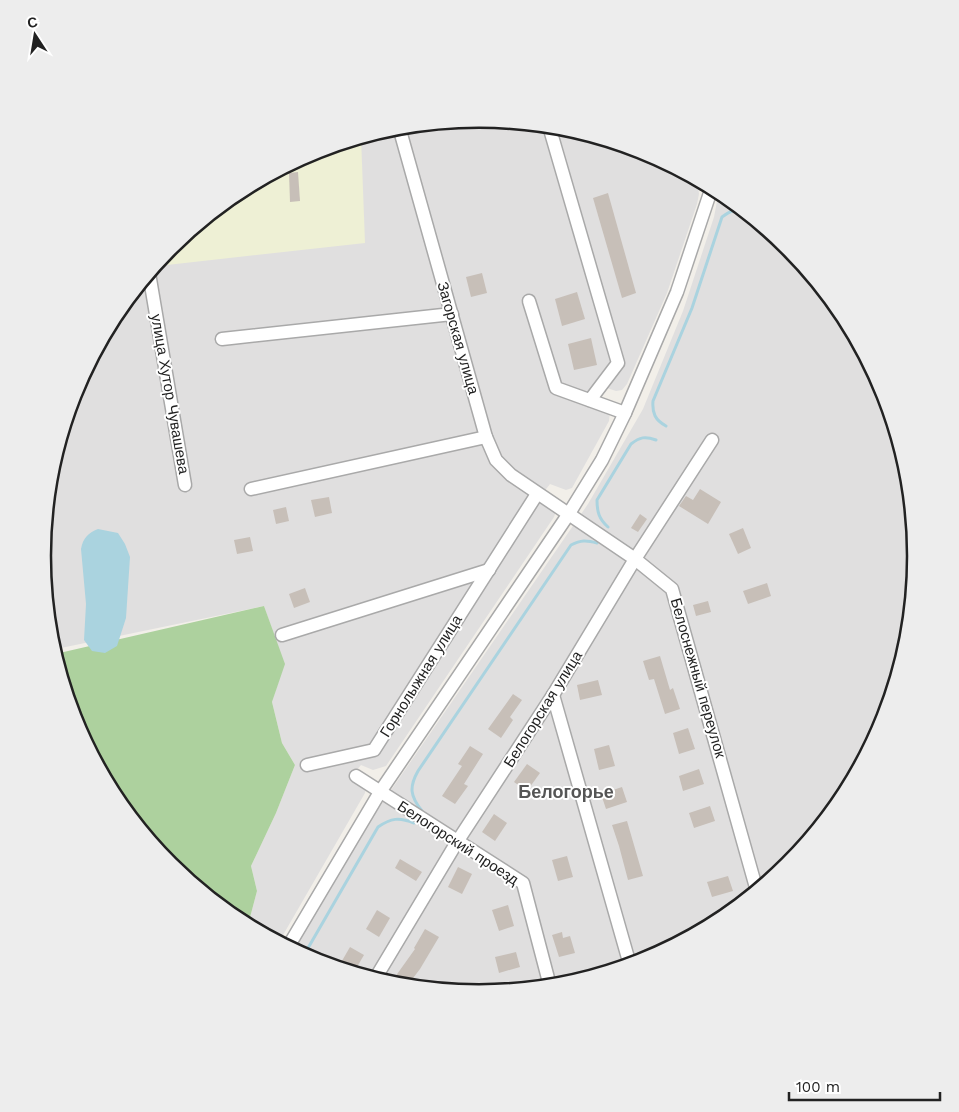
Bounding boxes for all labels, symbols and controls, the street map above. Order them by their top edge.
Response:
north arrow [10,10,60,60]
text: С [26,13,39,31]
street label: Загорская улица [433,280,483,397]
street label: улица Хутор Чувашева [147,313,193,476]
street label: Белоснежный переулок [667,596,730,760]
street label: Горнолыжная улица [376,611,466,740]
street label: Белогорская улица [500,647,586,771]
district label: Белогорье [518,781,614,802]
street label: Белогорский проезд [394,797,522,889]
scale bar [789,1070,940,1102]
text: 100 m [796,1078,840,1096]

